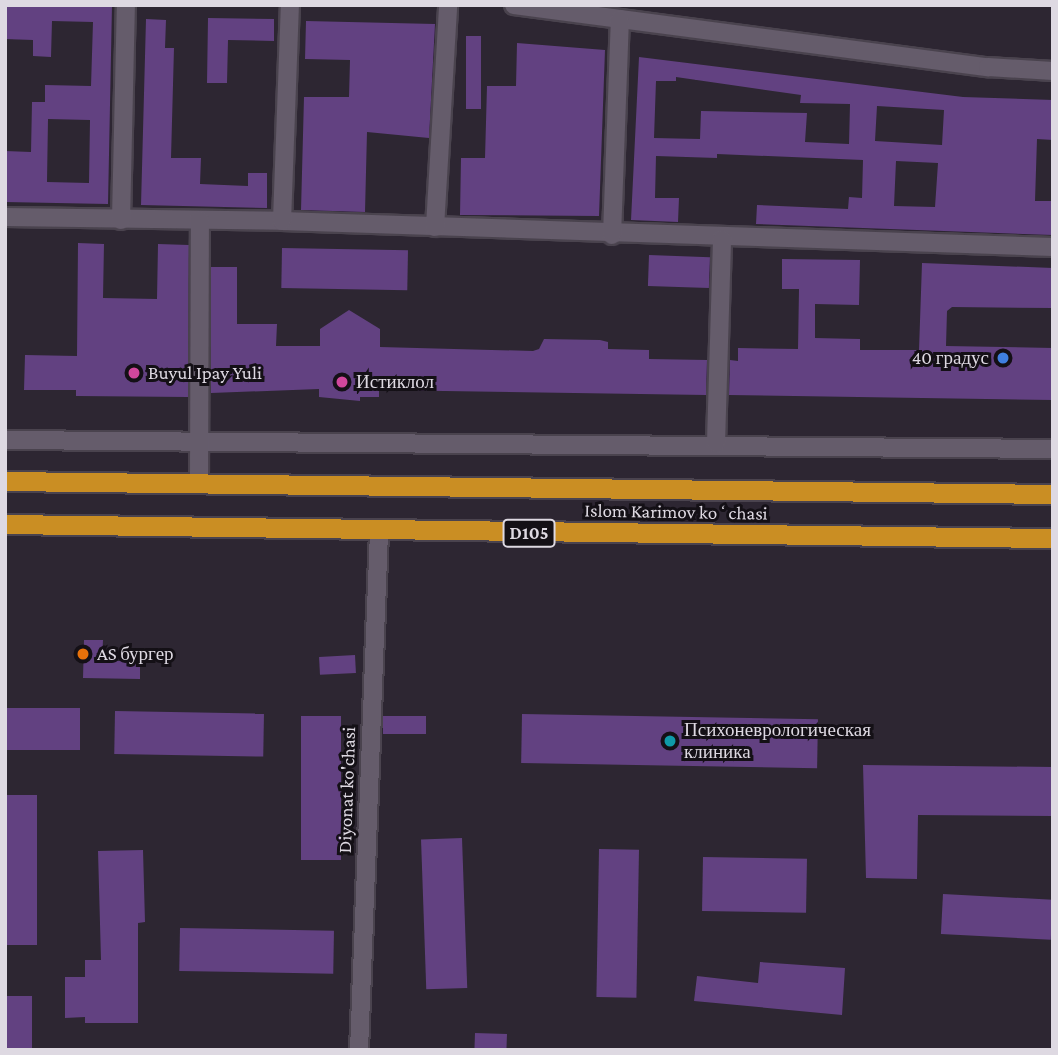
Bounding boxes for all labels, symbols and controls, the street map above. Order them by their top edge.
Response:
place label: 40 градус [912,347,989,369]
marker: 40 градус [995,350,1011,366]
place label: Buyul Ipay Yuli [148,362,262,384]
marker: Buyul Ipay Yuli [126,365,142,381]
place label: Истиклол [356,371,434,393]
marker: Истиклол [334,374,350,390]
street label: Islom Karimov koʻchasi [584,499,768,525]
road number: D105 [501,518,557,548]
place label: AS бургер [97,643,174,665]
marker: AS бургер [75,646,91,662]
place label: Психоневрологическая клиника [684,719,871,763]
street label: Diyonat ko'chasi [333,726,361,854]
marker: Психоневрологическая клиника [662,733,678,749]

